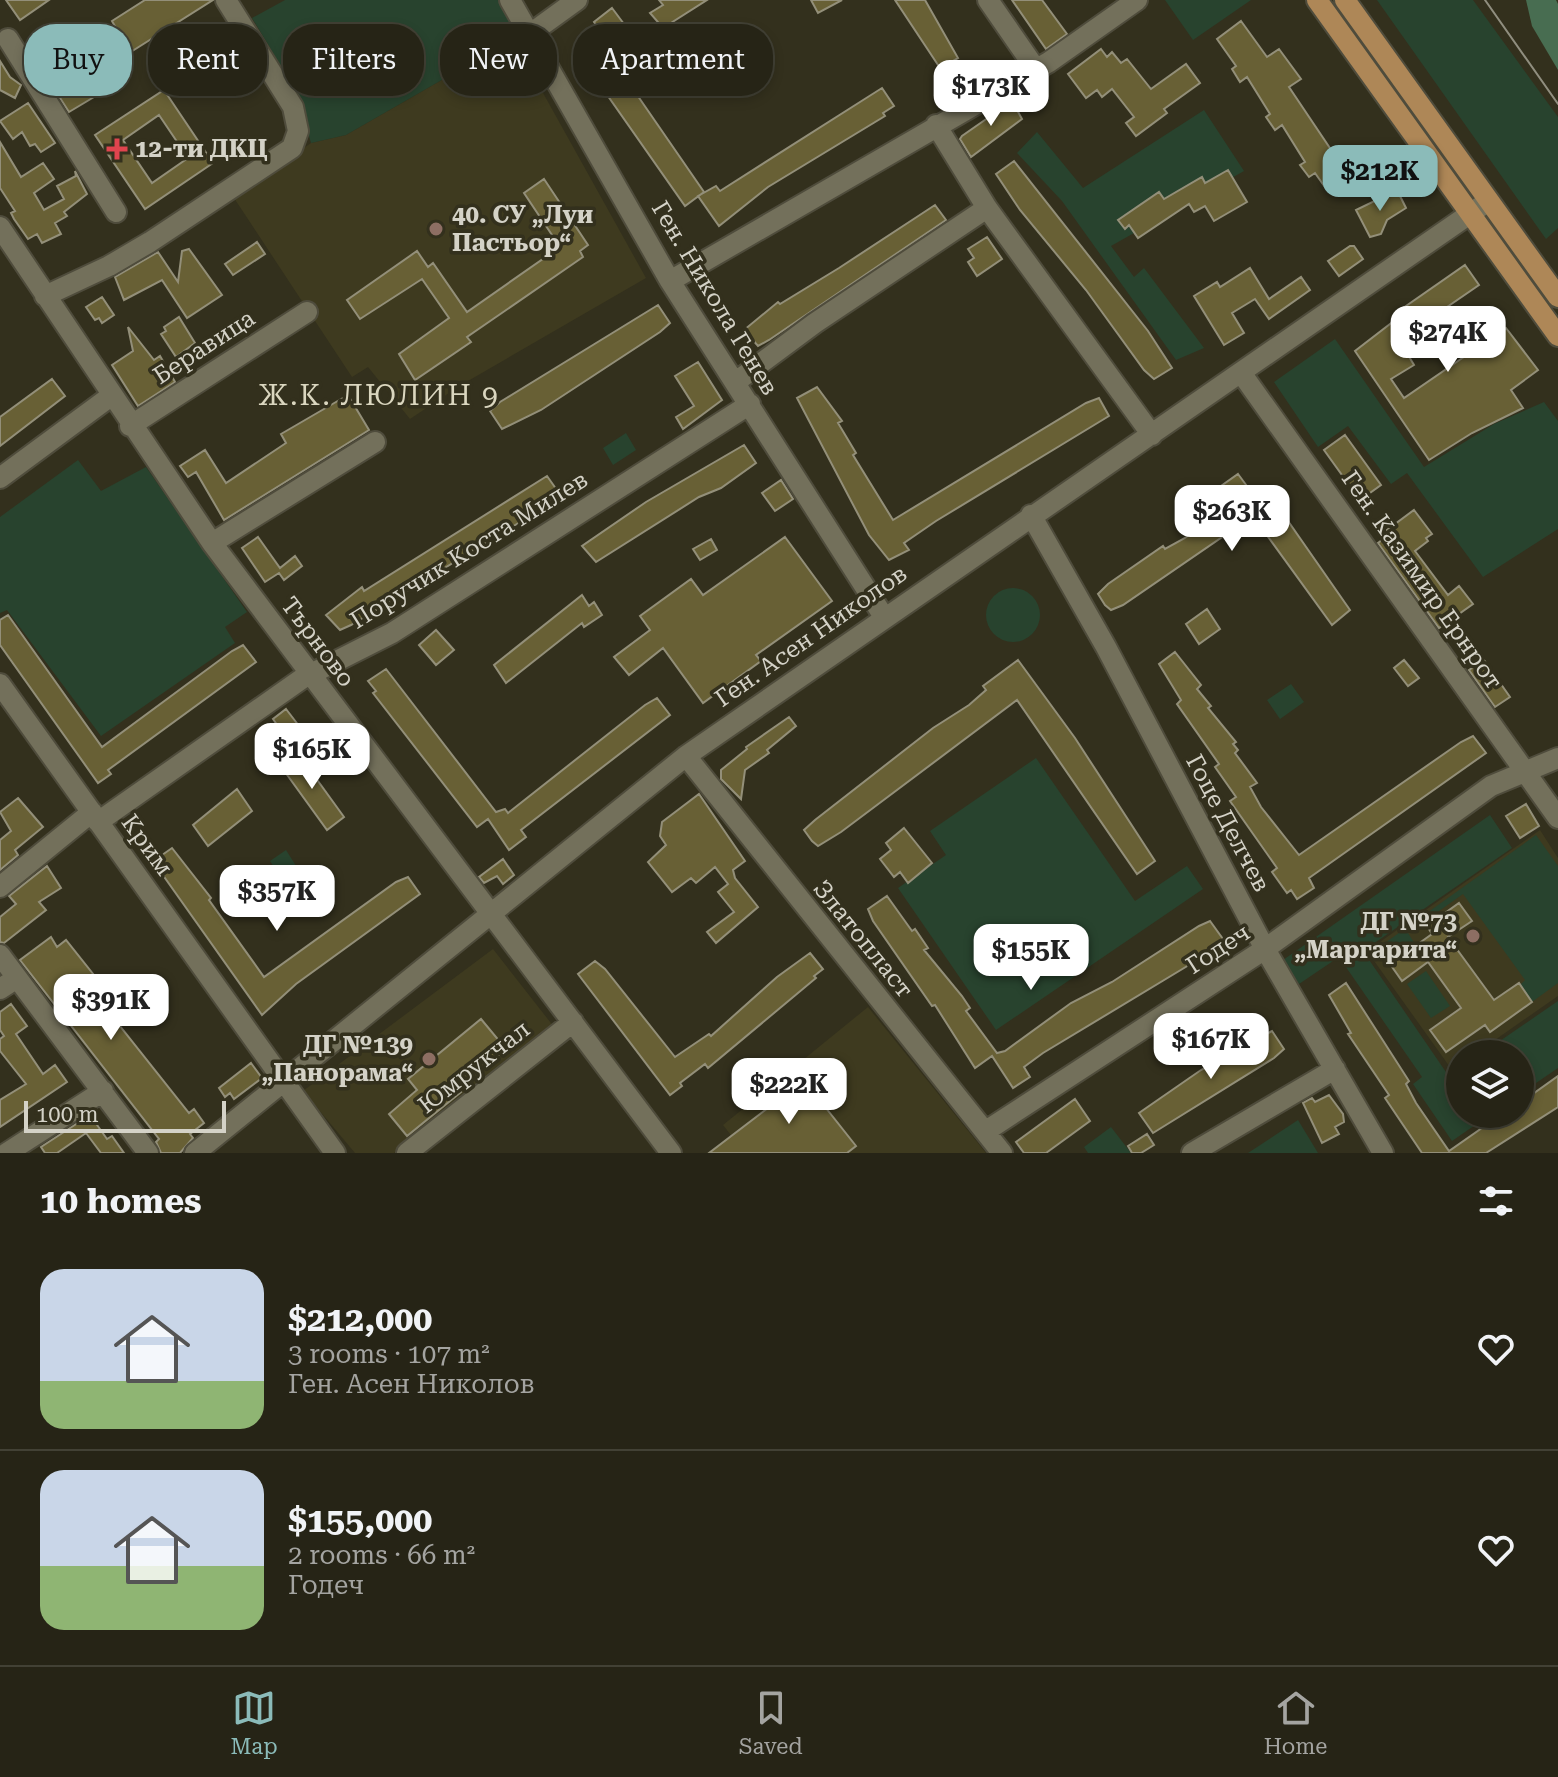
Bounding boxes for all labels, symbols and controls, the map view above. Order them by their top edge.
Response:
chip: Buy [24,24,132,96]
chip: Rent [148,24,267,96]
chip: Filters [283,24,424,96]
chip: New [440,24,557,96]
chip: Apartment [573,24,773,96]
pin: $173K [935,60,1047,128]
text: $173K [952,71,1030,101]
place label: 12-ти ДКЦ [135,135,268,163]
marker: 12-ти ДКЦ [106,138,128,160]
pin: $212K [1324,145,1436,213]
text: $212K [1341,156,1419,186]
street label: Ген. Никола Генев [646,196,784,400]
place label: 40. СУ „Луи Пастьор“ [452,201,593,257]
marker: 40. СУ „Луи Пастьор“ [427,220,445,238]
street label: Беравица [148,304,260,390]
pin: $274K [1392,306,1504,374]
text: $274K [1409,317,1487,347]
district label: Ж.К. ЛЮЛИН 9 [258,379,500,412]
street label: Поручик Коста Милев [345,465,593,635]
street label: Ген. Казимир Ернрот [1336,465,1508,695]
pin: $263K [1176,485,1288,553]
text: $263K [1193,496,1271,526]
street label: Ген. Асен Николов [710,559,912,713]
street label: Търново [275,592,361,692]
pin: $165K [256,723,368,791]
text: $165K [273,734,351,764]
street label: Гоце Делчев [1180,750,1276,896]
street label: Крим [116,809,178,881]
pin: $357K [221,865,333,933]
street label: Златопласт [807,875,919,1003]
text: $357K [238,876,316,906]
place label: ДГ №73 „Маргарита“ [1295,908,1458,964]
street label: Годеч [1181,918,1255,980]
pin: $155K [975,924,1087,992]
marker: ДГ №73 „Маргарита“ [1464,927,1482,945]
text: $155K [992,935,1070,965]
pin: $391K [55,974,167,1042]
text: $391K [72,985,150,1015]
pin: $167K [1155,1013,1267,1081]
street label: Юмрукчал [413,1015,535,1119]
text: $167K [1172,1024,1250,1054]
place label: ДГ №139 „Панорама“ [262,1031,414,1087]
map controls [1446,1040,1534,1128]
button: layers [1446,1040,1534,1128]
marker: ДГ №139 „Панорама“ [420,1050,438,1068]
pin: $222K [733,1058,845,1126]
text: $222K [750,1069,828,1099]
scale bar [24,1097,226,1133]
text: 100 m [36,1102,99,1127]
icon: filters [1474,1179,1518,1223]
text: 10 homes [40,1181,202,1221]
text: $212,000 [288,1299,432,1339]
icon: home [104,1301,200,1397]
icon: heart [1474,1327,1518,1371]
text: 3 rooms · 107 m² [288,1339,490,1369]
text: Ген. Асен Николов [288,1369,535,1399]
text: $155,000 [288,1500,432,1540]
icon: home [104,1502,200,1598]
icon: heart [1474,1528,1518,1572]
text: 2 rooms · 66 m² [288,1540,475,1570]
text: Годеч [288,1570,364,1600]
tab: Map [231,1686,278,1759]
tab: Saved [739,1686,803,1759]
tab: Home [1264,1686,1327,1759]

